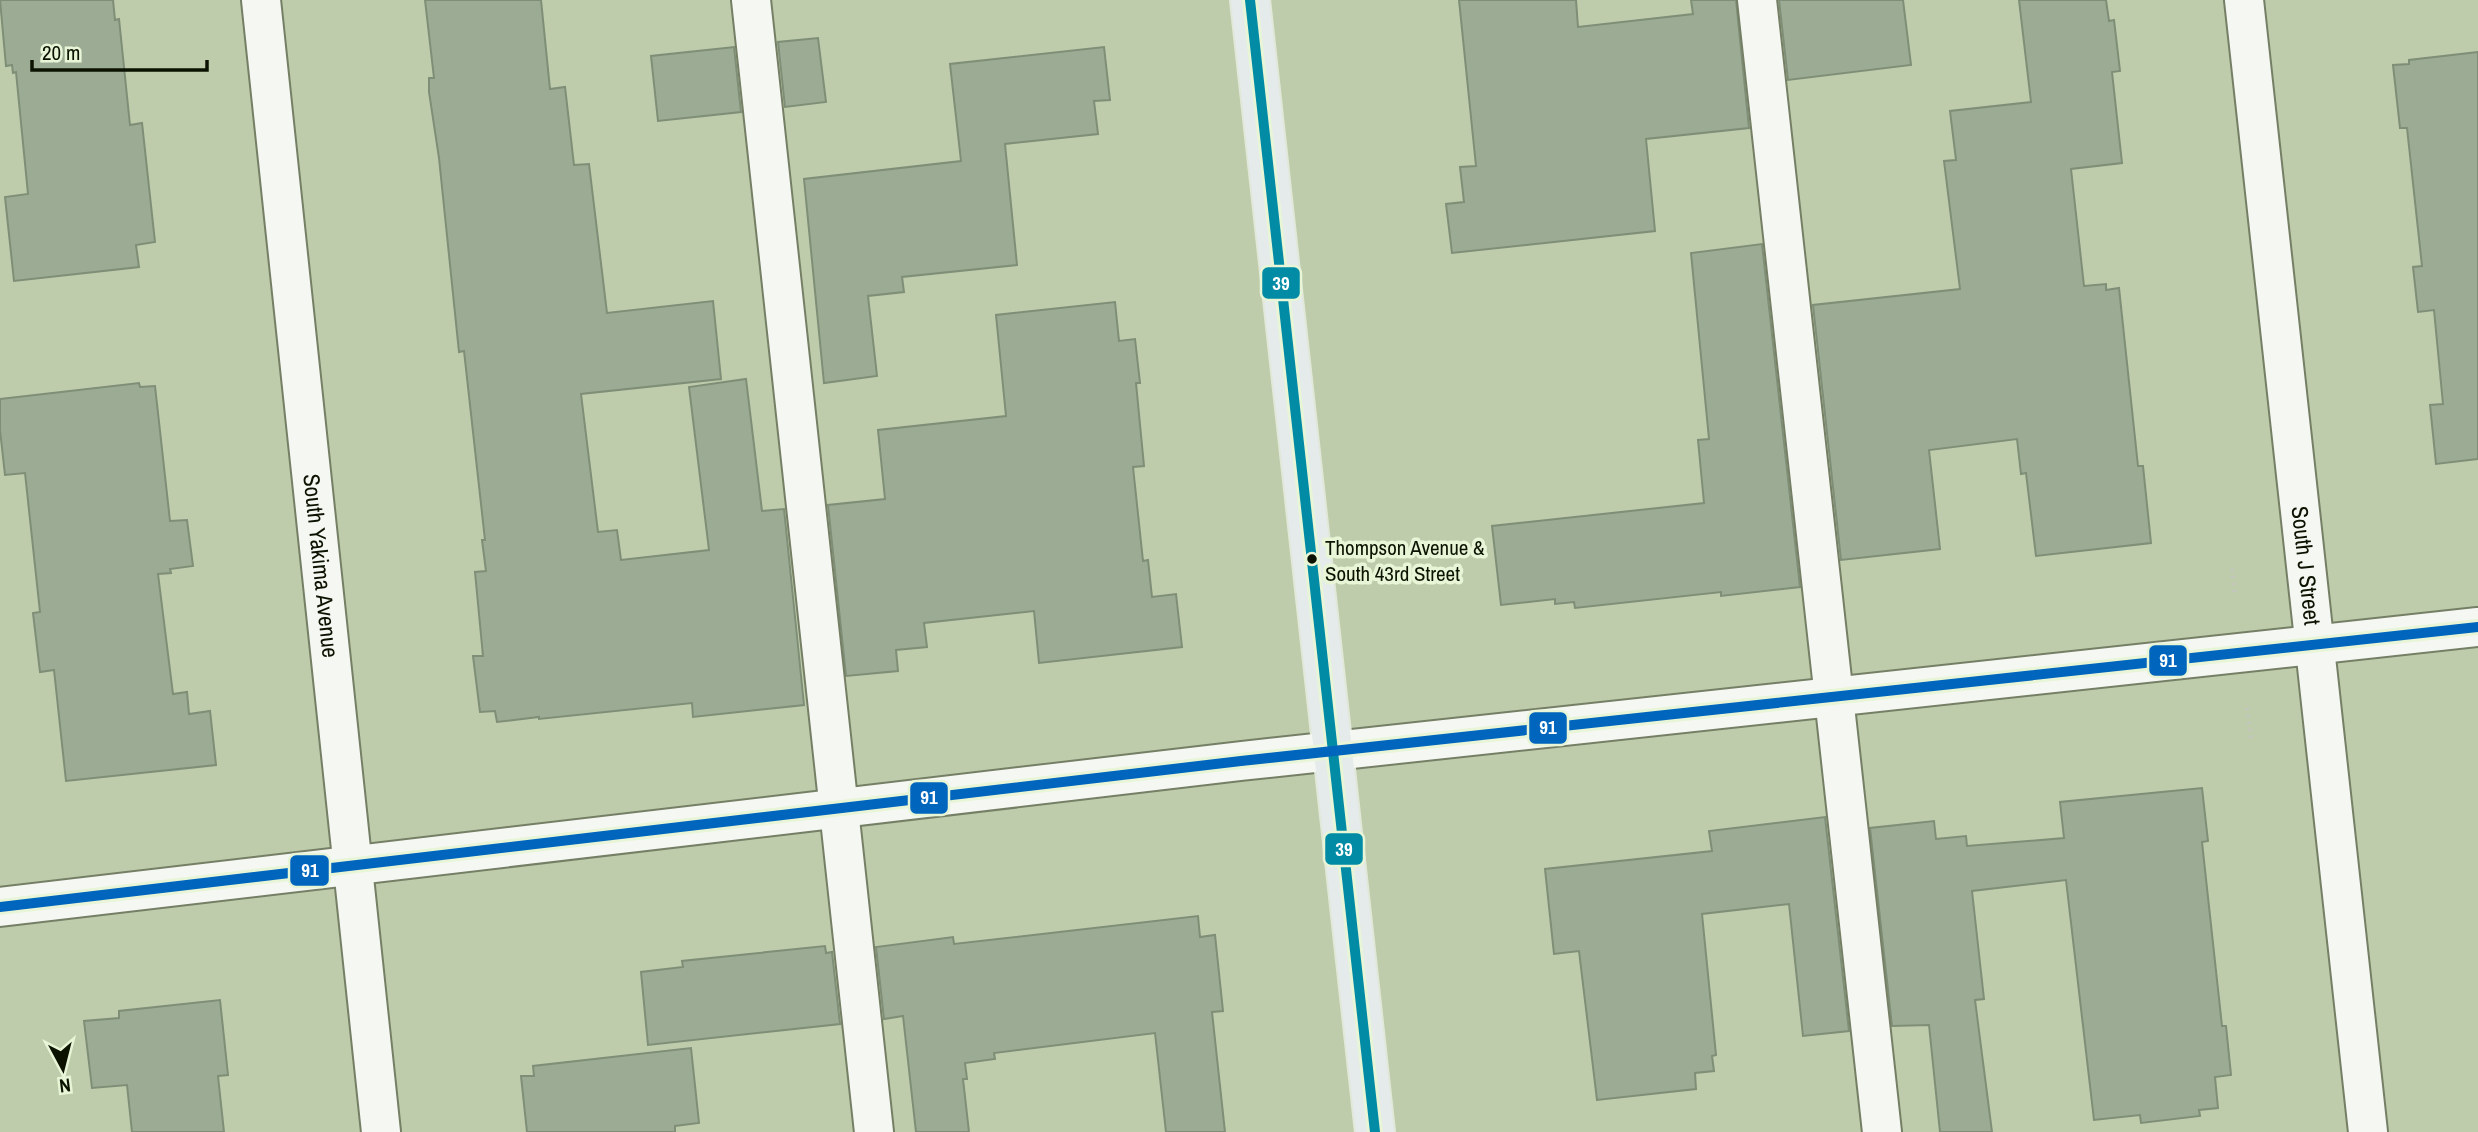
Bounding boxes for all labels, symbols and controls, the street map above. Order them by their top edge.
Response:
scale bar [32,28,206,72]
text: 20 m [42,38,80,67]
line badge: 39 [1261,266,1301,300]
text: 39 [1272,270,1290,296]
street label: South Yakima Avenue [296,472,347,659]
street label: South J Street [2285,504,2328,627]
place label: Thompson Avenue & South 43rd Street [1325,533,1485,588]
marker: Thompson Avenue & South 43rd Street [1305,552,1319,566]
line badge: 91 [2148,644,2188,677]
text: 91 [2159,647,2177,673]
line badge: 91 [1528,711,1568,745]
text: 91 [1539,714,1557,740]
line badge: 91 [909,781,949,815]
text: 91 [920,784,938,810]
line badge: 39 [1324,832,1364,866]
text: 39 [1335,836,1353,862]
line badge: 91 [289,854,330,887]
text: 91 [301,857,319,883]
north arrow [28,1034,98,1104]
text: N [58,1072,72,1099]

